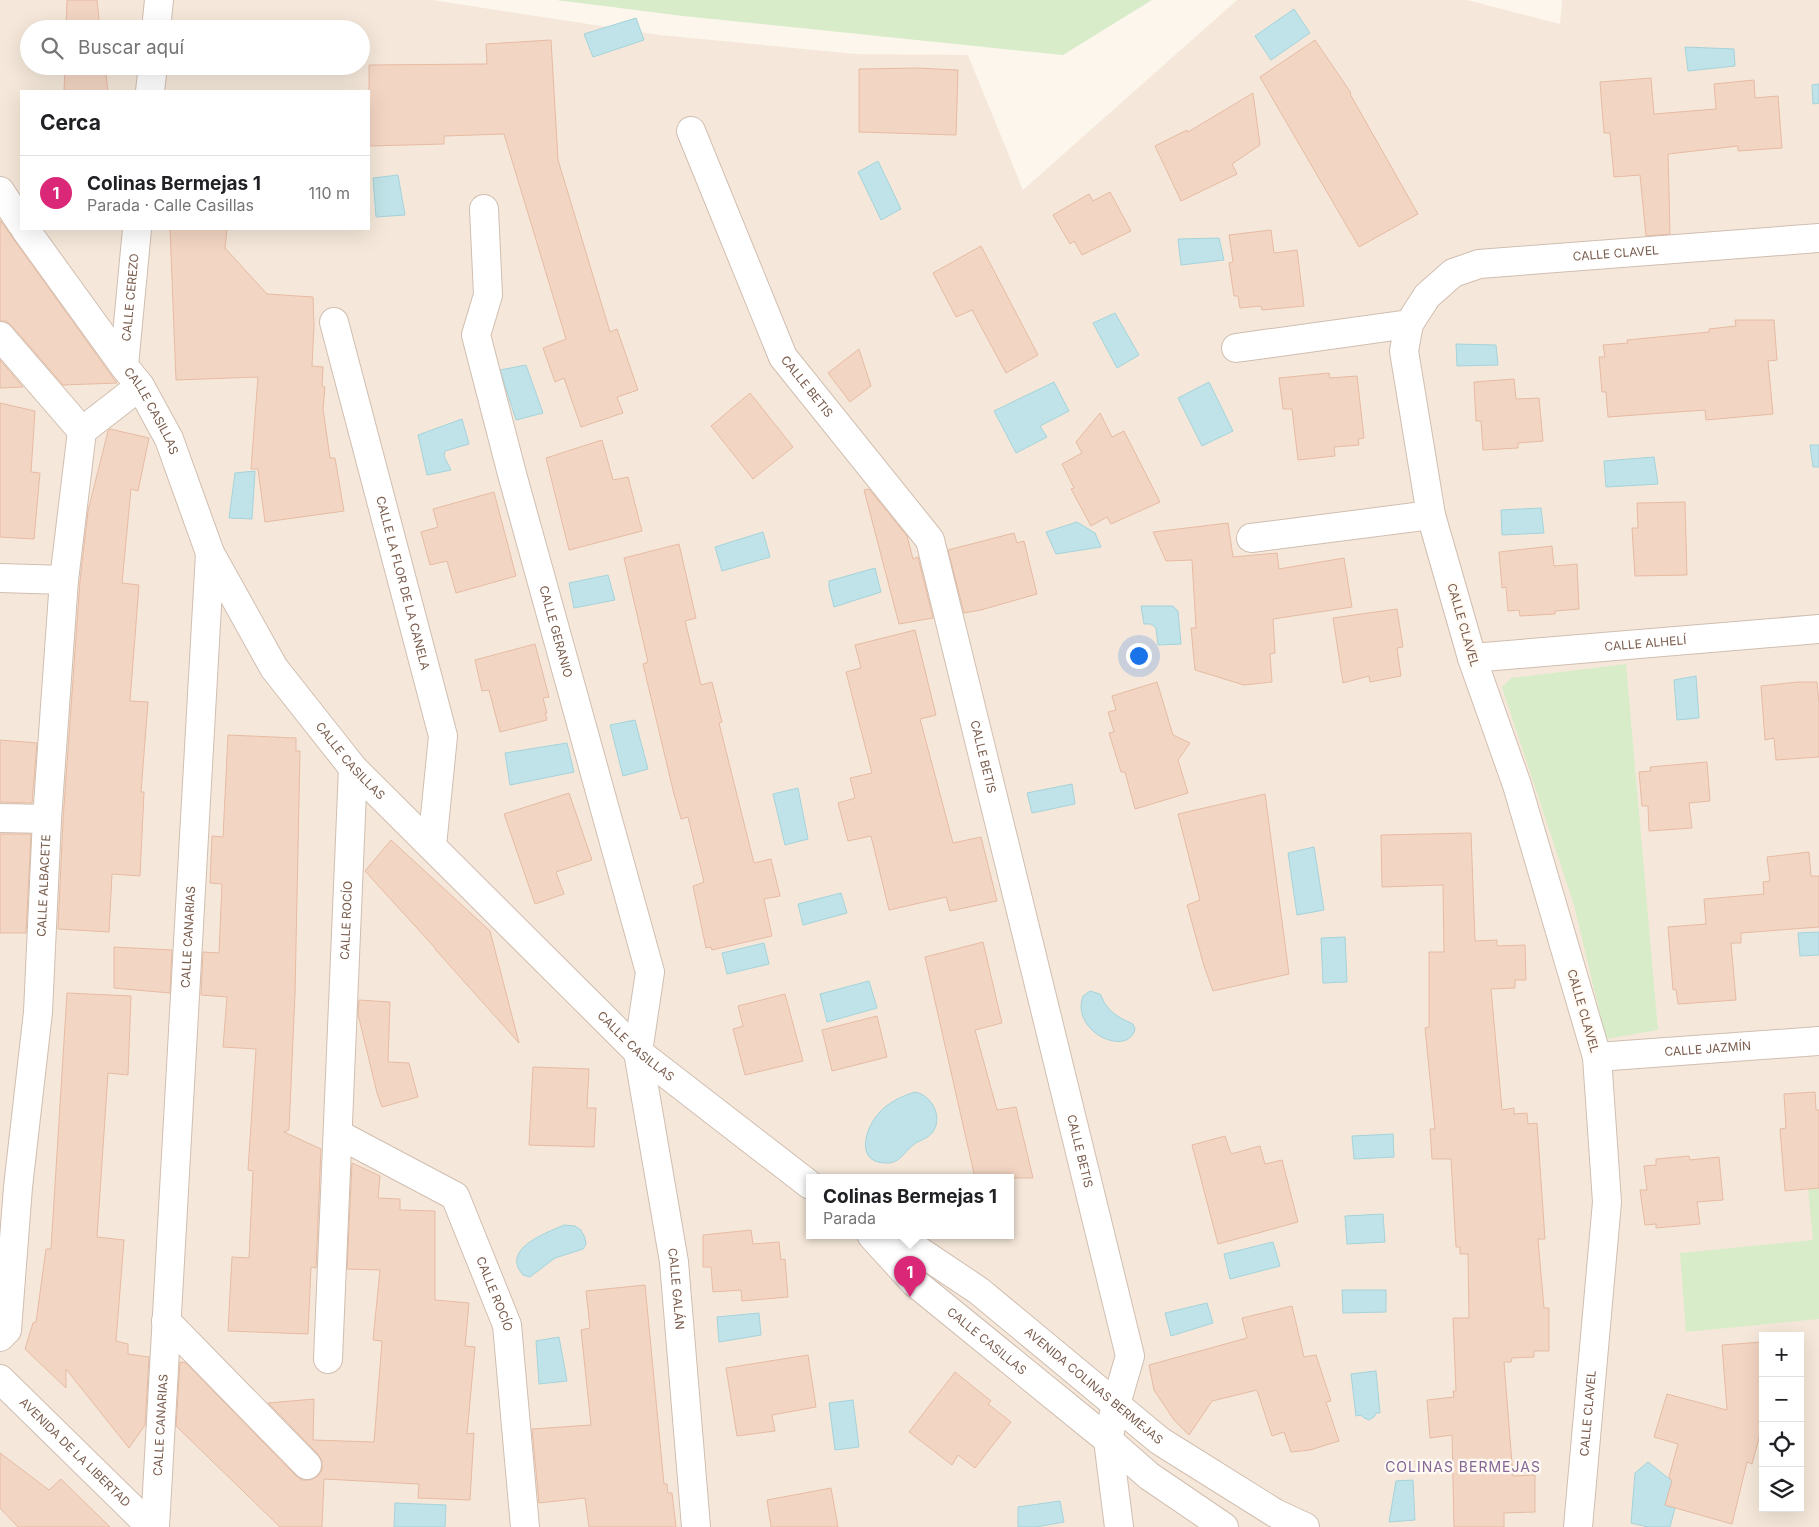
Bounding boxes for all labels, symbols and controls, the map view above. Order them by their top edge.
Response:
search box [20,20,370,75]
icon: search [38,34,66,62]
text: Buscar aquí [78,36,184,59]
text: Cerca [40,110,101,135]
text: Colinas Bermejas 1 [87,172,261,195]
text: 1 [53,183,59,203]
text: 110 m [308,183,350,203]
text: Parada · Calle Casillas [87,195,254,215]
street label: CALLE CLAVEL [1572,242,1660,264]
street label: CALLE CEREZO [118,253,142,342]
street label: CALLE BETIS [778,352,837,420]
street label: CALLE CASILLAS [121,364,182,457]
street label: CALLE LA FLOR DE LA CANELA [373,494,433,672]
street label: CALLE CLAVEL [1444,581,1483,669]
street label: CALLE GERANIO [536,584,576,679]
street label: CALLE ALHELÍ [1604,632,1688,654]
your location [1126,643,1152,669]
street label: CALLE CASILLAS [313,719,389,803]
street label: CALLE BETIS [967,719,1000,795]
street label: CALLE ALBACETE [34,834,53,937]
street label: CALLE ROCÍO [337,881,355,960]
street label: CALLE CANARIAS [177,885,198,988]
street label: CALLE CLAVEL [1564,967,1603,1055]
street label: CALLE CASILLAS [594,1008,678,1084]
street label: CALLE JAZMÍN [1664,1038,1751,1059]
street label: CALLE BETIS [1064,1113,1097,1189]
popup [806,1174,1014,1239]
text: Colinas Bermejas 1 [823,1185,997,1208]
text: Parada [823,1208,876,1228]
street label: CALLE GALÁN [665,1247,688,1330]
street label: CALLE ROCÍO [473,1254,516,1332]
pin: 1 [894,1256,926,1297]
street label: CALLE CASILLAS [944,1304,1030,1378]
street label: AVENIDA COLINAS BERMEJAS [1022,1324,1166,1448]
map controls [1759,1332,1804,1512]
button: + [1759,1332,1804,1377]
street label: CALLE CLAVEL [1576,1370,1599,1457]
street label: CALLE CANARIAS [150,1373,171,1477]
button: − [1759,1377,1804,1422]
street label: AVENIDA DE LA LIBERTAD [17,1394,134,1510]
button: locate [1759,1422,1804,1467]
district label: COLINAS BERMEJAS [1385,1458,1541,1475]
button: layers [1759,1467,1804,1512]

